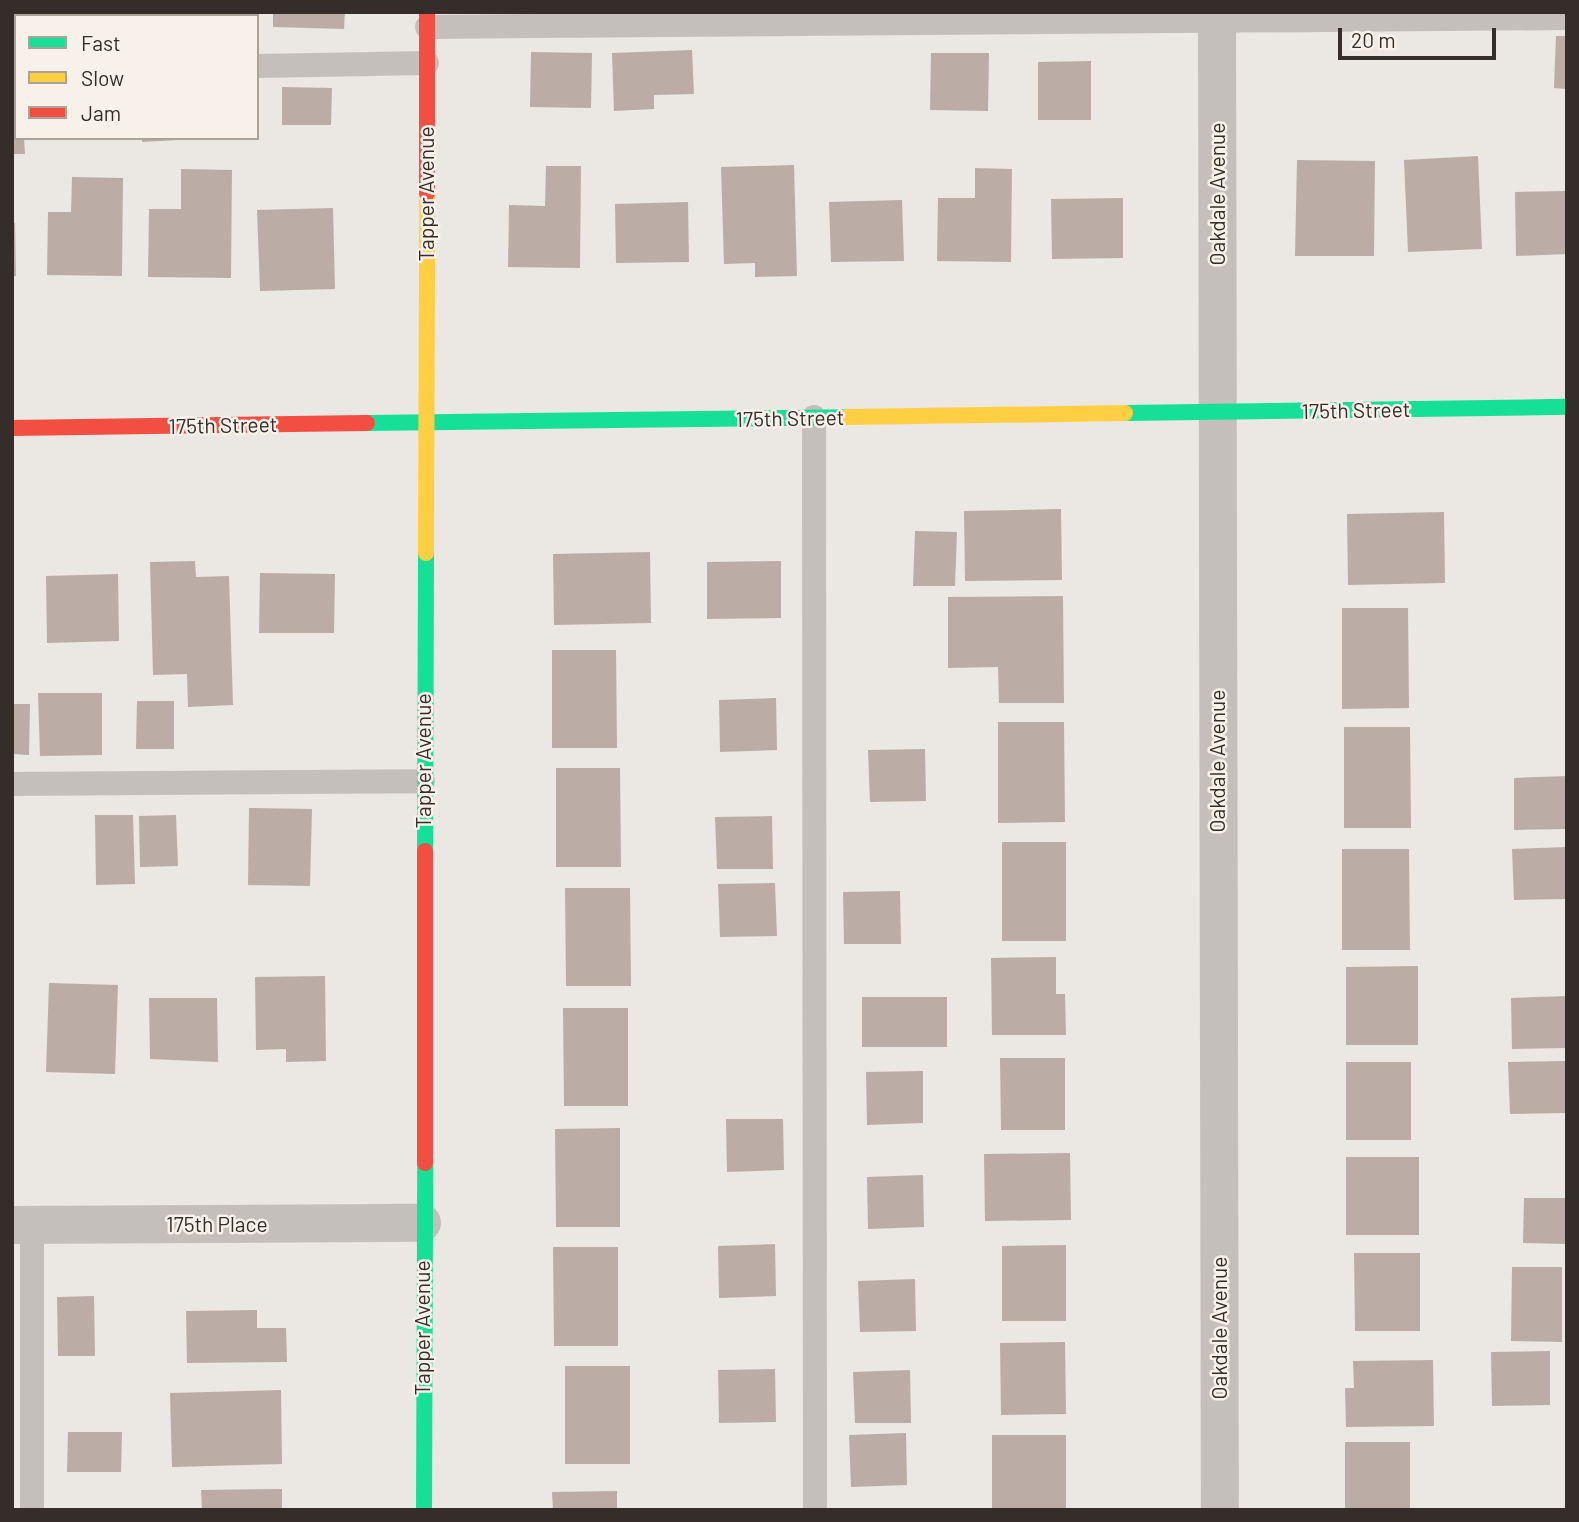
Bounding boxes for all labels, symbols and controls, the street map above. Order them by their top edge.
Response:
legend [14,14,259,140]
scale bar [1341,14,1498,58]
text: 20 m [1351,27,1396,52]
text: Fast [81,30,121,55]
text: Slow [81,65,124,90]
text: Jam [81,100,121,125]
street label: Oakdale Avenue [1204,123,1230,265]
street label: Tapper Avenue [413,126,439,262]
street label: 175th Street [1302,396,1410,424]
street label: 175th Street [736,404,844,432]
street label: 175th Street [169,411,277,439]
street label: Oakdale Avenue [1204,690,1230,832]
street label: Tapper Avenue [410,693,436,829]
street label: 175th Place [166,1211,268,1237]
street label: Oakdale Avenue [1206,1257,1232,1399]
street label: Tapper Avenue [409,1260,435,1396]

